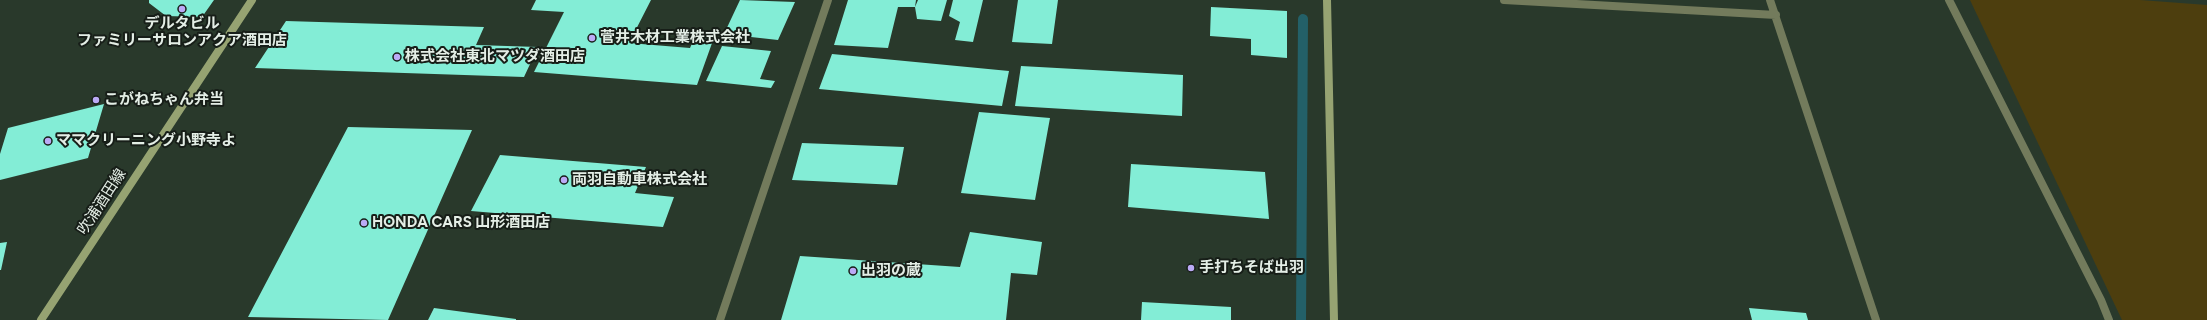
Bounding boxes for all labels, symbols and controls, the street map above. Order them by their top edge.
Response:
marker: デルタビル ファミリーサロンアクア酒田店 [177,4,187,14]
place label: デルタビル ファミリーサロンアクア酒田店 [77,15,287,50]
place label: 菅井木材工業株式会社 [600,29,750,47]
marker: 菅井木材工業株式会社 [587,33,597,43]
place label: 株式会社東北マツダ酒田店 [405,48,585,66]
marker: 株式会社東北マツダ酒田店 [392,52,402,62]
place label: こがねちゃん弁当 [104,91,224,109]
marker: こがねちゃん弁当 [91,95,101,105]
place label: ママクリーニング小野寺よ [56,132,236,150]
marker: ママクリーニング小野寺よ [43,136,53,146]
street label: 吹浦酒田線 [74,166,130,238]
place label: 両羽自動車株式会社 [572,171,707,189]
marker: 両羽自動車株式会社 [559,175,569,185]
place label: HONDA CARS 山形酒田店 [372,214,550,232]
marker: HONDA CARS 山形酒田店 [359,218,369,228]
place label: 手打ちそば出羽 [1199,259,1304,277]
place label: 出羽の蔵 [861,262,921,280]
marker: 手打ちそば出羽 [1186,263,1196,273]
marker: 出羽の蔵 [848,266,858,276]

